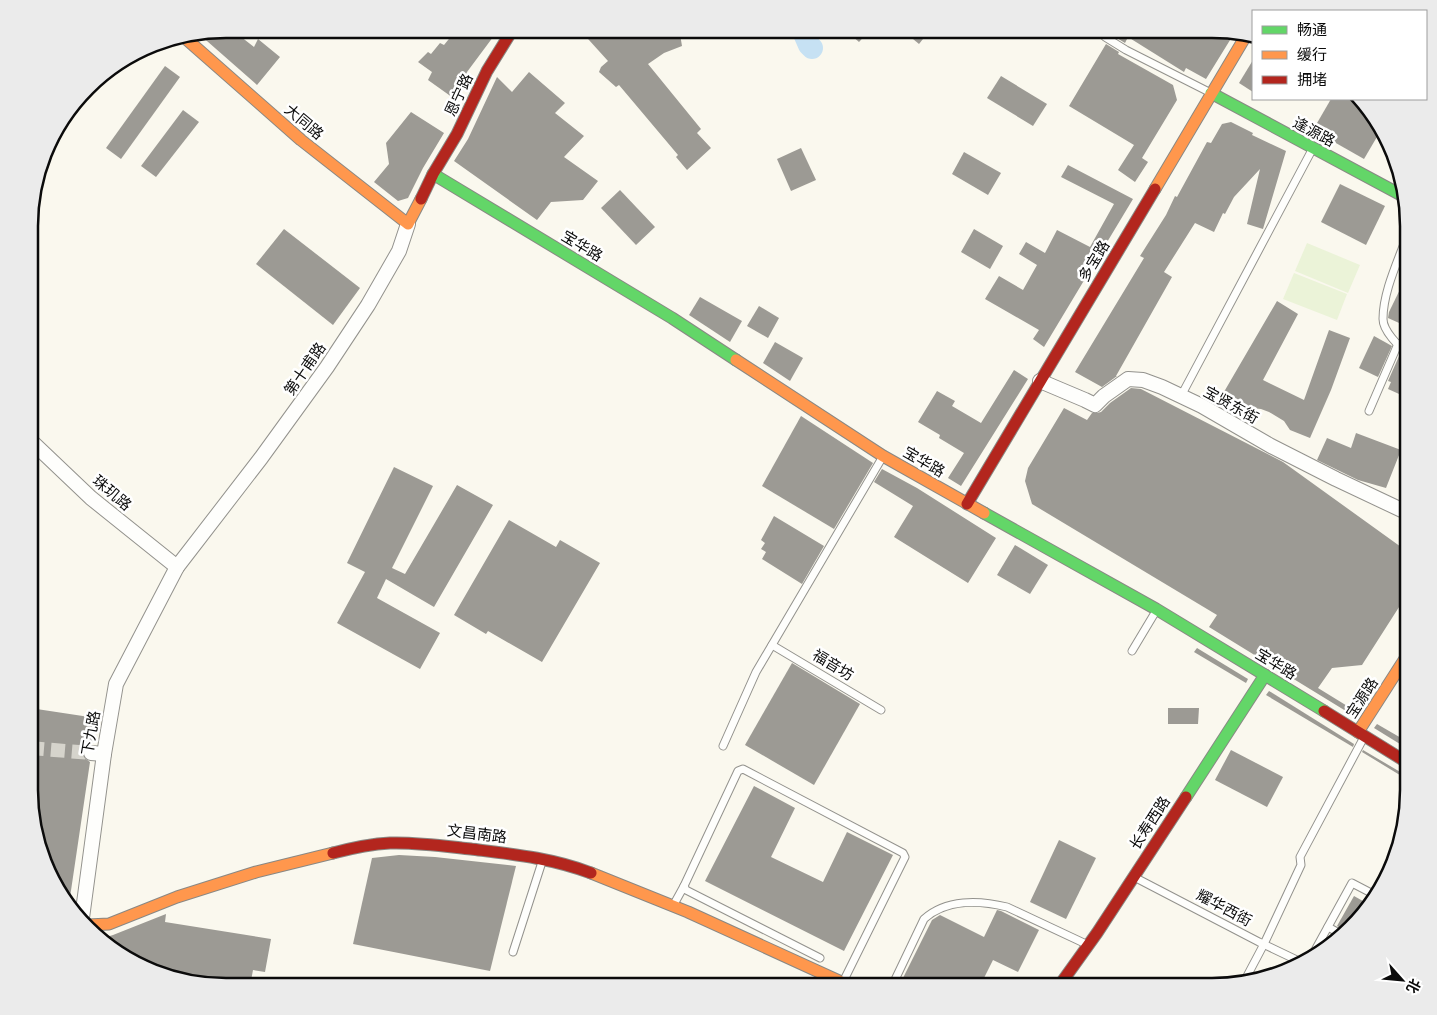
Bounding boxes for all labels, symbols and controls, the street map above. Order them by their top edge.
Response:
legend [1252,10,1427,100]
text: 畅通 [1297,21,1327,39]
text: 缓行 [1297,46,1327,64]
street label: 恩宁路 [441,71,477,119]
text: 拥堵 [1297,71,1327,89]
street label: 大同路 [281,101,327,143]
street label: 逢源路 [1290,113,1338,151]
street label: 宝华路 [558,227,606,265]
street label: 多宝路 [1075,237,1113,285]
street label: 第十甫路 [280,339,330,399]
street label: 宝贤东街 [1200,383,1262,427]
street label: 宝华路 [900,443,948,481]
street label: 珠玑路 [89,472,135,514]
street label: 宝华路 [1252,645,1300,683]
street label: 福音坊 [809,646,857,684]
street label: 宝源路 [1342,674,1382,722]
street label: 下九路 [78,709,104,757]
street label: 长寿西路 [1126,793,1174,853]
street label: 文昌南路 [446,821,508,847]
street label: 耀华西街 [1193,886,1255,930]
north arrow [1377,955,1427,1005]
text: 北 [1402,976,1424,996]

